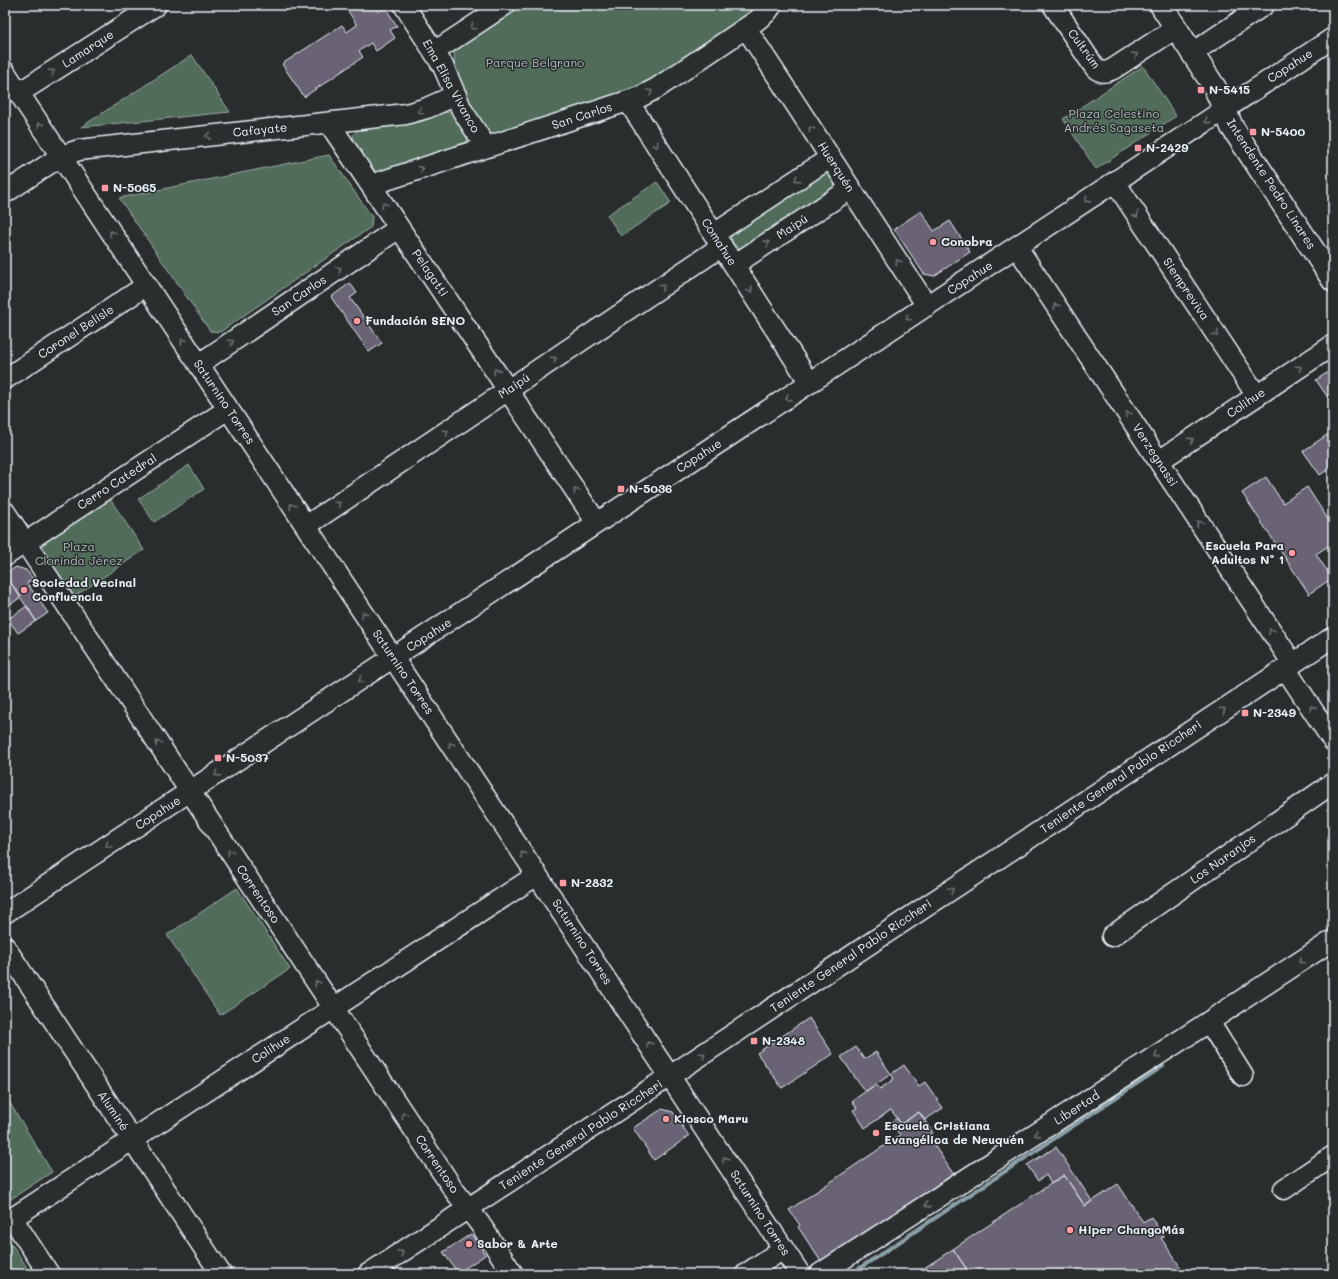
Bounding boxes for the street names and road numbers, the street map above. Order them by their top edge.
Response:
street label: Cultrúm [1065,25,1105,72]
street label: Lamarque [59,26,116,71]
street label: Ema Elisa Vivanco [420,36,484,135]
street label: Copahue [1264,44,1315,86]
street label: San Carlos [549,98,614,132]
street label: Intendente Pedro Linares [1224,115,1320,252]
street label: Cafayate [232,118,288,140]
street label: Huerquén [815,138,859,195]
street label: Maipú [773,210,810,242]
street label: Comahue [699,215,741,268]
street label: Pelagatti [409,246,453,299]
street label: Siempreviva [1160,254,1214,323]
street label: Copahue [944,256,995,298]
street label: San Carlos [268,271,329,319]
street label: Coronel Belisle [34,301,117,362]
street label: Saturnino Torres [190,356,259,447]
street label: Maipú [495,369,532,402]
street label: Colihue [1223,383,1268,421]
street label: Verzegnassi [1130,420,1182,489]
street label: Copahue [673,434,724,476]
street label: Cerro Catedral [74,449,159,513]
street label: Copahue [403,613,454,655]
street label: Saturnino Torres [369,626,438,717]
street label: Teniente General Pablo Riccheri [1037,716,1204,836]
street label: Copahue [132,791,183,833]
street label: Los Naranjos [1186,830,1259,887]
street label: Correntoso [233,861,284,926]
street label: Teniente General Pablo Riccheri [767,895,934,1015]
street label: Saturnino Torres [549,896,617,988]
street label: Colihue [248,1030,293,1067]
street label: Teniente General Pablo Riccheri [496,1075,665,1193]
street label: Libertad [1051,1086,1103,1128]
street label: Aluminé [95,1087,133,1134]
street label: Correntoso [412,1131,463,1196]
street label: Saturnino Torres [727,1167,795,1259]

